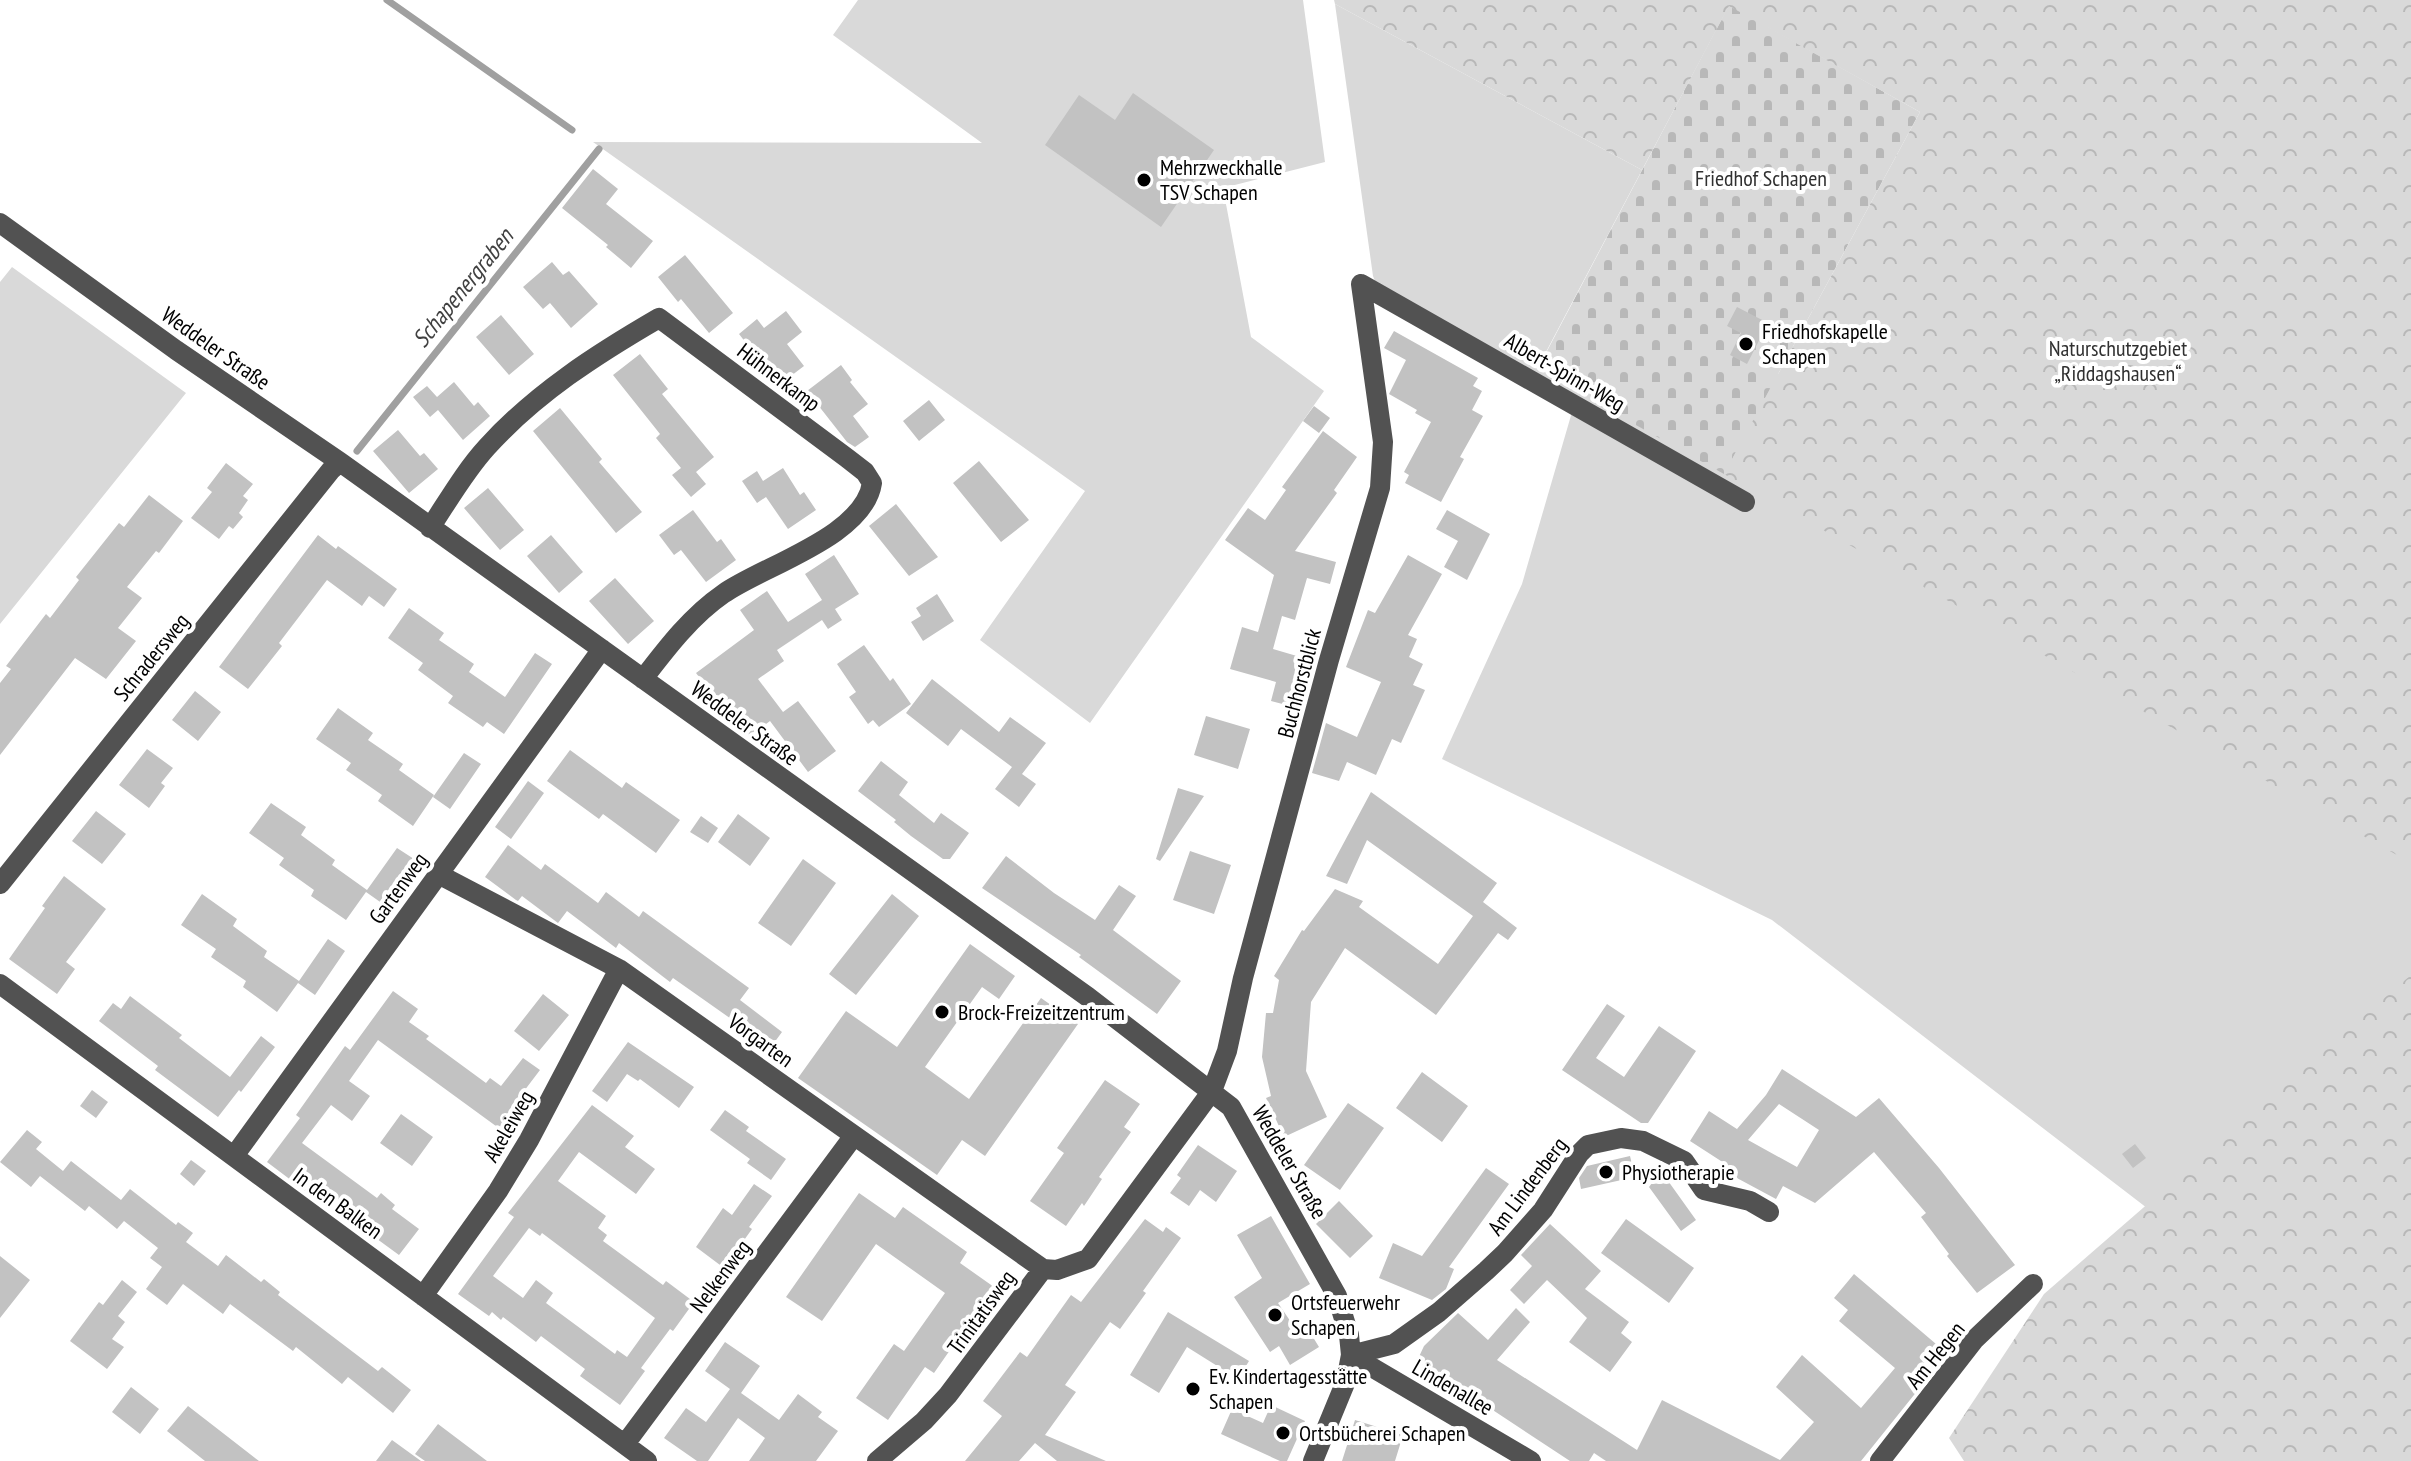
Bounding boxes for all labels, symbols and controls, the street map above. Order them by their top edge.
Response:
place label: Mehrzweckhalle TSV Schapen [1160,153,1283,206]
park label: Friedhof Schapen [1695,164,1827,192]
marker: Mehrzweckhalle TSV Schapen [1135,171,1153,189]
water label: Schapenergraben [405,221,521,353]
street label: Weddeler Straße [156,300,276,396]
place label: Friedhofskapelle Schapen [1762,317,1888,370]
street label: Albert-Spinn-Weg [1500,326,1630,418]
park label: Naturschutzgebiet „Riddagshausen“ [2049,334,2187,387]
marker: Friedhofskapelle Schapen [1737,335,1755,353]
street label: Hühnerkamp [732,337,826,417]
street label: Schradersweg [107,607,195,707]
street label: Buchhorstblick [1271,625,1327,741]
street label: Weddeler Straße [686,675,804,771]
street label: Gartenweg [363,847,433,929]
place label: Brock-Freizeitzentrum [958,998,1125,1026]
marker: Brock-Freizeitzentrum [933,1003,951,1021]
street label: Vorgarten [722,1006,799,1073]
street label: Akeleiweg [476,1085,540,1167]
street label: Weddeler Straße [1246,1100,1334,1224]
street label: Am Lindenberg [1481,1131,1573,1241]
place label: Physiotherapie [1622,1158,1735,1186]
street label: In den Balken [288,1161,388,1245]
marker: Physiotherapie [1597,1163,1615,1181]
street label: Nelkenweg [683,1234,757,1318]
street label: Trinitatisweg [941,1264,1021,1360]
place label: Ortsfeuerwehr Schapen [1291,1288,1400,1341]
marker: Ortsfeuerwehr Schapen [1266,1306,1284,1324]
street label: Am Hegen [1899,1316,1971,1394]
street label: Lindenallee [1408,1353,1498,1421]
place label: Ev. Kindertagesstätte Schapen [1209,1362,1367,1415]
marker: Ev. Kindertagesstätte Schapen [1184,1380,1202,1398]
place label: Ortsbücherei Schapen [1299,1419,1465,1447]
marker: Ortsbücherei Schapen [1274,1424,1292,1442]

